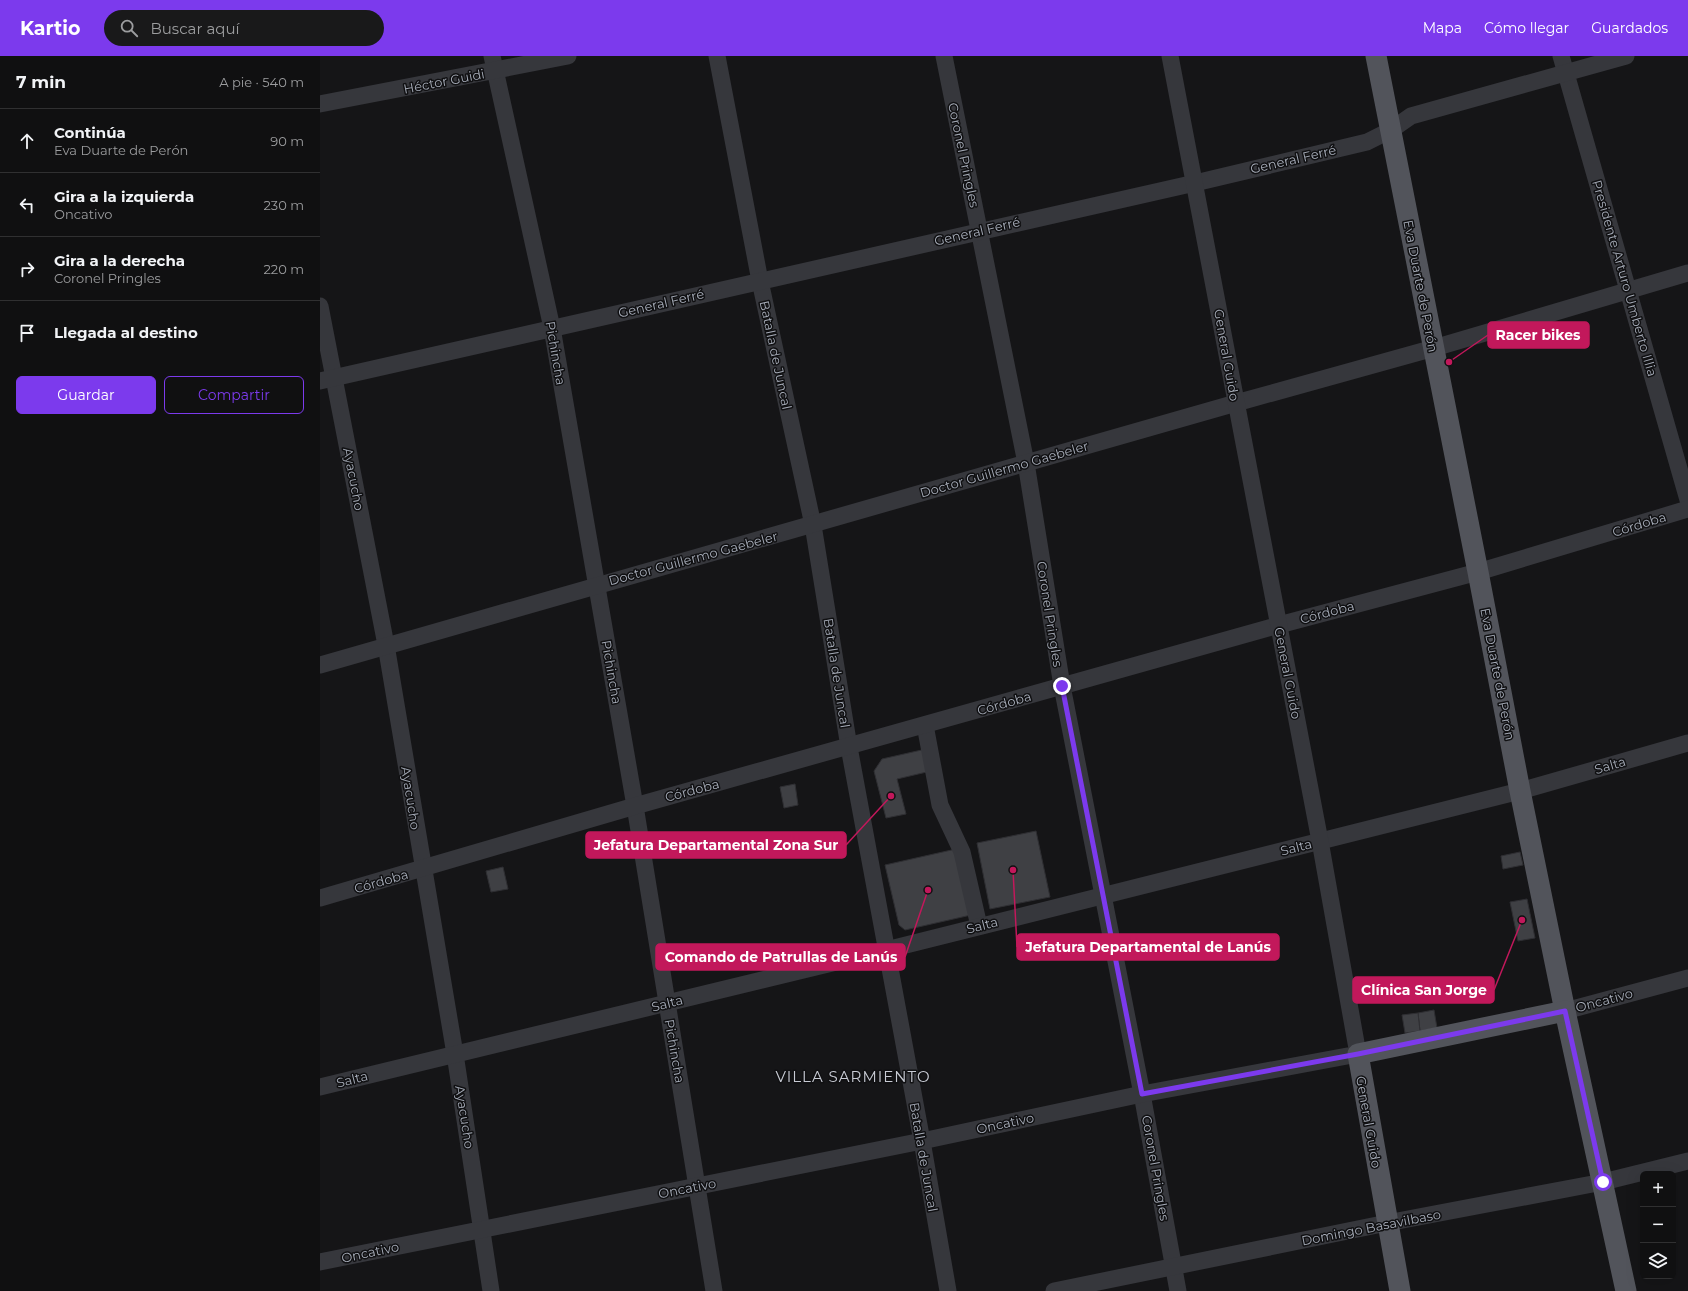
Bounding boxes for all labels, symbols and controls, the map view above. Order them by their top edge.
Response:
search box [104,10,384,46]
text: Kartio [20,17,80,40]
icon: search [118,17,140,39]
text: Buscar aquí [150,19,240,38]
text: Mapa [1423,19,1462,37]
text: Cómo llegar [1484,19,1569,37]
text: Guardados [1591,19,1668,37]
street label: Héctor Guidi [402,65,486,97]
text: 7 min [16,72,66,92]
text: A pie · 540 m [219,74,304,90]
street label: Coronel Pringles [945,101,983,209]
text: Continúa [54,123,126,142]
icon: ahead [16,130,38,152]
text: 90 m [270,133,304,149]
street label: General Ferré [1248,141,1338,177]
text: Eva Duarte de Perón [54,142,188,158]
street label: Presidente Arturo Umberto Illia [1589,178,1661,378]
text: Gira a la izquierda [54,187,194,206]
icon: left [16,194,38,216]
text: 230 m [263,197,304,213]
text: Oncativo [54,206,112,222]
street label: General Ferré [932,213,1022,249]
street label: Eva Duarte de Perón [1400,219,1442,353]
text: Gira a la derecha [54,251,185,270]
icon: right [16,258,38,280]
text: 220 m [263,261,304,277]
text: Coronel Pringles [54,270,161,286]
street label: General Ferré [616,285,706,321]
street label: Batalla de Juncal [757,299,795,411]
street label: General Guido [1211,308,1243,402]
street label: Pichincha [542,320,570,386]
icon: arrive [16,322,38,344]
callout: Racer bikes [1488,322,1589,348]
text: Llegada al destino [54,323,198,342]
text: Racer bikes [1496,326,1581,344]
button: Guardar [16,376,156,414]
button: Compartir [164,376,304,414]
street label: Doctor Guillermo Gaebeler [918,437,1090,501]
street label: Ayacucho [340,446,368,512]
street label: Córdoba [1610,508,1668,540]
street label: Doctor Guillermo Gaebeler [607,528,779,588]
street label: Coronel Pringles [1034,560,1066,668]
street label: Córdoba [1298,597,1356,627]
street label: Eva Duarte de Perón [1477,607,1519,741]
street label: Batalla de Juncal [820,617,854,729]
street label: General Guido [1271,626,1305,720]
street label: Pichincha [598,639,626,705]
route end [1053,677,1071,695]
street label: Córdoba [975,688,1033,718]
street label: Salta [1593,753,1627,777]
street label: Ayacucho [398,765,424,831]
street label: Córdoba [663,775,721,805]
callout: Jefatura Departamental Zona Sur [586,832,846,858]
street label: Salta [1279,835,1313,859]
text: Jefatura Departamental Zona Sur [593,836,838,854]
street label: Córdoba [352,866,410,896]
street label: Salta [965,913,999,937]
callout: Jefatura Departamental de Lanús [1017,934,1279,960]
text: Jefatura Departamental de Lanús [1024,938,1271,956]
callout: Comando de Patrullas de Lanús [656,944,905,970]
text: Comando de Patrullas de Lanús [665,948,898,966]
callout: Clínica San Jorge [1353,977,1494,1003]
text: Clínica San Jorge [1361,981,1487,999]
street label: Oncativo [1574,985,1634,1015]
street label: Salta [650,991,684,1015]
street label: Pichincha [661,1018,689,1084]
street label: Salta [335,1067,369,1091]
district label: VILLA SARMIENTO [775,1067,931,1086]
street label: General Guido [1353,1075,1385,1169]
street label: Ayacucho [452,1084,478,1150]
street label: Batalla de Juncal [906,1101,942,1213]
street label: Oncativo [975,1109,1035,1137]
street label: Coronel Pringles [1139,1114,1173,1222]
map controls [1640,1171,1676,1279]
button: + [1640,1171,1676,1207]
route start [1594,1173,1612,1191]
street label: Oncativo [657,1175,717,1201]
street label: Domingo Basavilbaso [1300,1206,1442,1248]
button: − [1640,1207,1676,1243]
street label: Oncativo [340,1238,400,1266]
button: layers [1640,1243,1676,1279]

